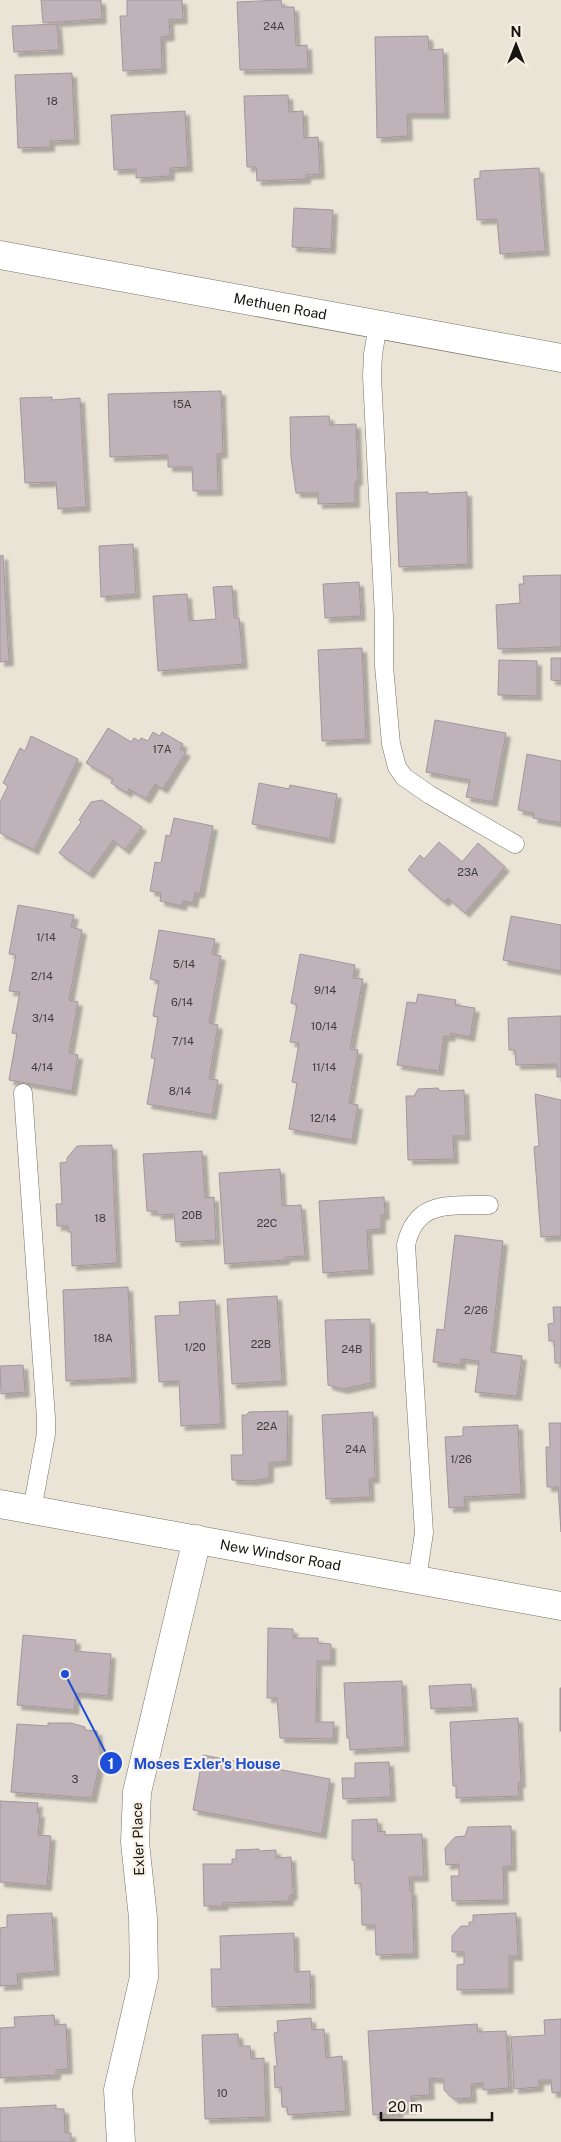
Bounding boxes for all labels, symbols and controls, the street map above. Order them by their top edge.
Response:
house number: 24A [263,20,285,32]
north arrow [491,20,541,70]
text: N [511,24,521,40]
house number: 18 [46,95,58,107]
street label: Methuen Road [233,290,328,323]
house number: 15A [172,398,192,410]
house number: 17A [153,743,172,755]
house number: 23A [457,866,479,878]
house number: 1/14 [36,931,56,943]
house number: 5/14 [173,958,195,970]
house number: 2/14 [31,970,53,982]
house number: 9/14 [314,984,336,996]
house number: 6/14 [171,996,193,1008]
house number: 3/14 [32,1012,54,1024]
house number: 10/14 [311,1020,337,1032]
house number: 7/14 [172,1035,194,1047]
house number: 4/14 [31,1061,53,1073]
house number: 11/14 [312,1061,336,1073]
house number: 8/14 [169,1085,191,1097]
house number: 12/14 [310,1112,336,1124]
house number: 20B [182,1209,202,1221]
house number: 18 [94,1212,106,1224]
house number: 22C [257,1217,277,1229]
house number: 2/26 [464,1304,488,1316]
house number: 18A [93,1332,113,1344]
house number: 22B [251,1338,271,1350]
house number: 1/20 [184,1341,206,1353]
house number: 24B [342,1343,362,1355]
house number: 22A [257,1420,278,1432]
house number: 24A [345,1443,367,1455]
house number: 1/26 [450,1453,472,1465]
street label: New Windsor Road [219,1536,342,1574]
callout: Moses Exler's House [98,1748,291,1778]
text: 1 [108,1755,114,1772]
text: Moses Exler's House [133,1755,281,1772]
house number: 3 [72,1773,79,1785]
street label: Exler Place [129,1802,147,1876]
house number: 10 [216,2087,228,2099]
scale bar [381,2090,492,2122]
text: 20 m [388,2098,423,2115]

